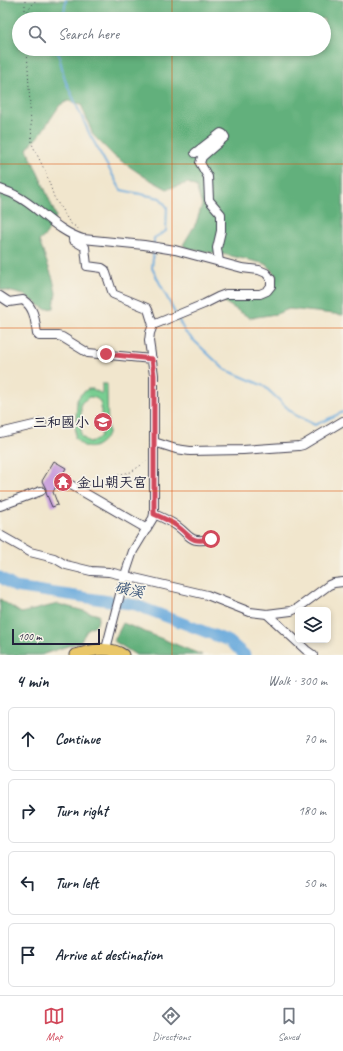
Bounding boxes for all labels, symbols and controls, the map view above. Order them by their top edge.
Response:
search box [12,12,331,56]
icon: search [26,23,48,45]
text: Search here [58,25,119,44]
route end [97,345,115,363]
school or university icon: 三和國小 [92,411,114,433]
place label: 三和國小 [33,414,89,431]
temple icon: 金山朝天宮 [52,471,74,493]
place label: 金山朝天宮 [77,474,147,491]
route start [202,530,220,548]
water label: 磺溪 [112,578,147,603]
map controls [295,607,331,643]
button: layers [295,607,331,643]
scale bar [12,627,100,646]
text: 100 m [18,629,42,643]
text: 4 min [16,671,49,692]
text: Walk · 300 m [268,673,327,689]
icon: ahead [17,728,39,750]
text: Continue [55,730,100,749]
text: 70 m [304,731,326,747]
icon: right [17,800,39,822]
text: Turn right [55,802,108,821]
text: 180 m [298,803,326,819]
icon: left [17,872,39,894]
text: Turn left [55,874,98,893]
text: 50 m [304,875,326,891]
icon: arrive [17,944,39,966]
text: Arrive at destination [55,946,162,965]
tab: Map [43,1005,65,1043]
tab: Directions [152,1005,191,1043]
tab: Saved [278,1005,300,1043]

